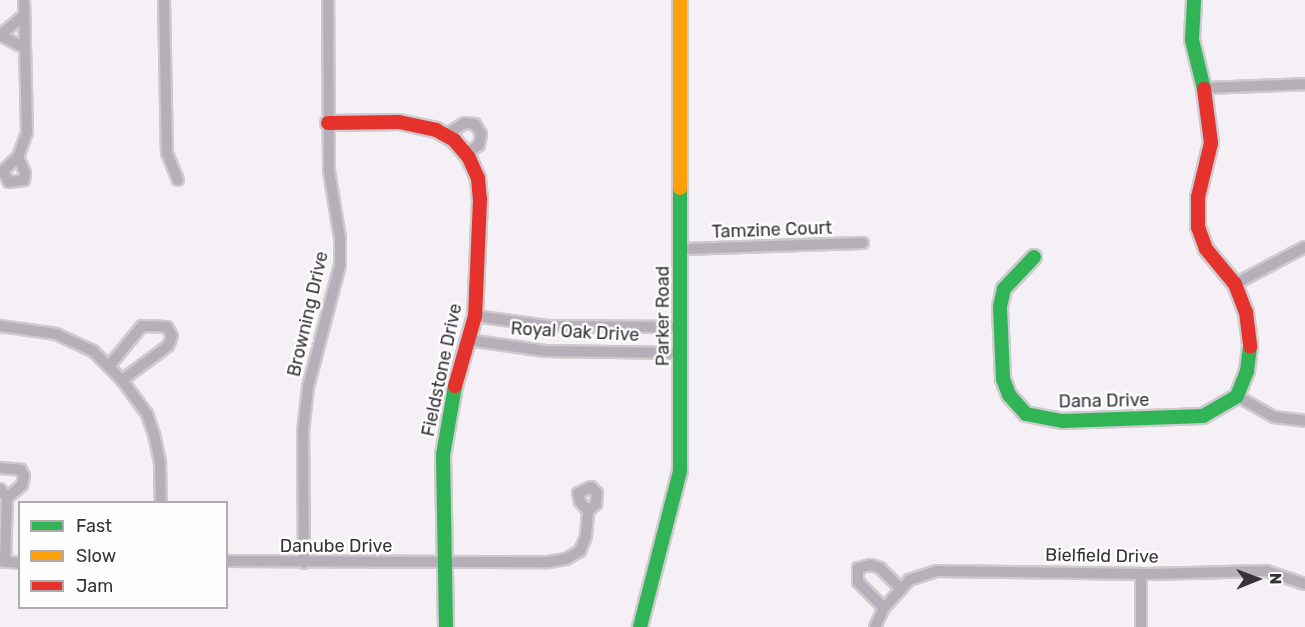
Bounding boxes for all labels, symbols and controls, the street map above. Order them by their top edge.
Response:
street label: Tamzine Court [711,217,833,243]
street label: Browning Drive [283,249,333,379]
street label: Parker Road [652,266,674,366]
street label: Fieldstone Drive [417,302,467,438]
street label: Royal Oak Drive [510,318,640,346]
street label: Dana Drive [1058,389,1150,413]
legend [18,501,228,609]
text: Fast [76,515,112,537]
street label: Danube Drive [280,535,392,557]
street label: Bielfield Drive [1045,544,1159,568]
text: Slow [76,545,116,567]
north arrow [1227,549,1287,609]
text: N [1266,573,1285,585]
text: Jam [76,575,113,597]

